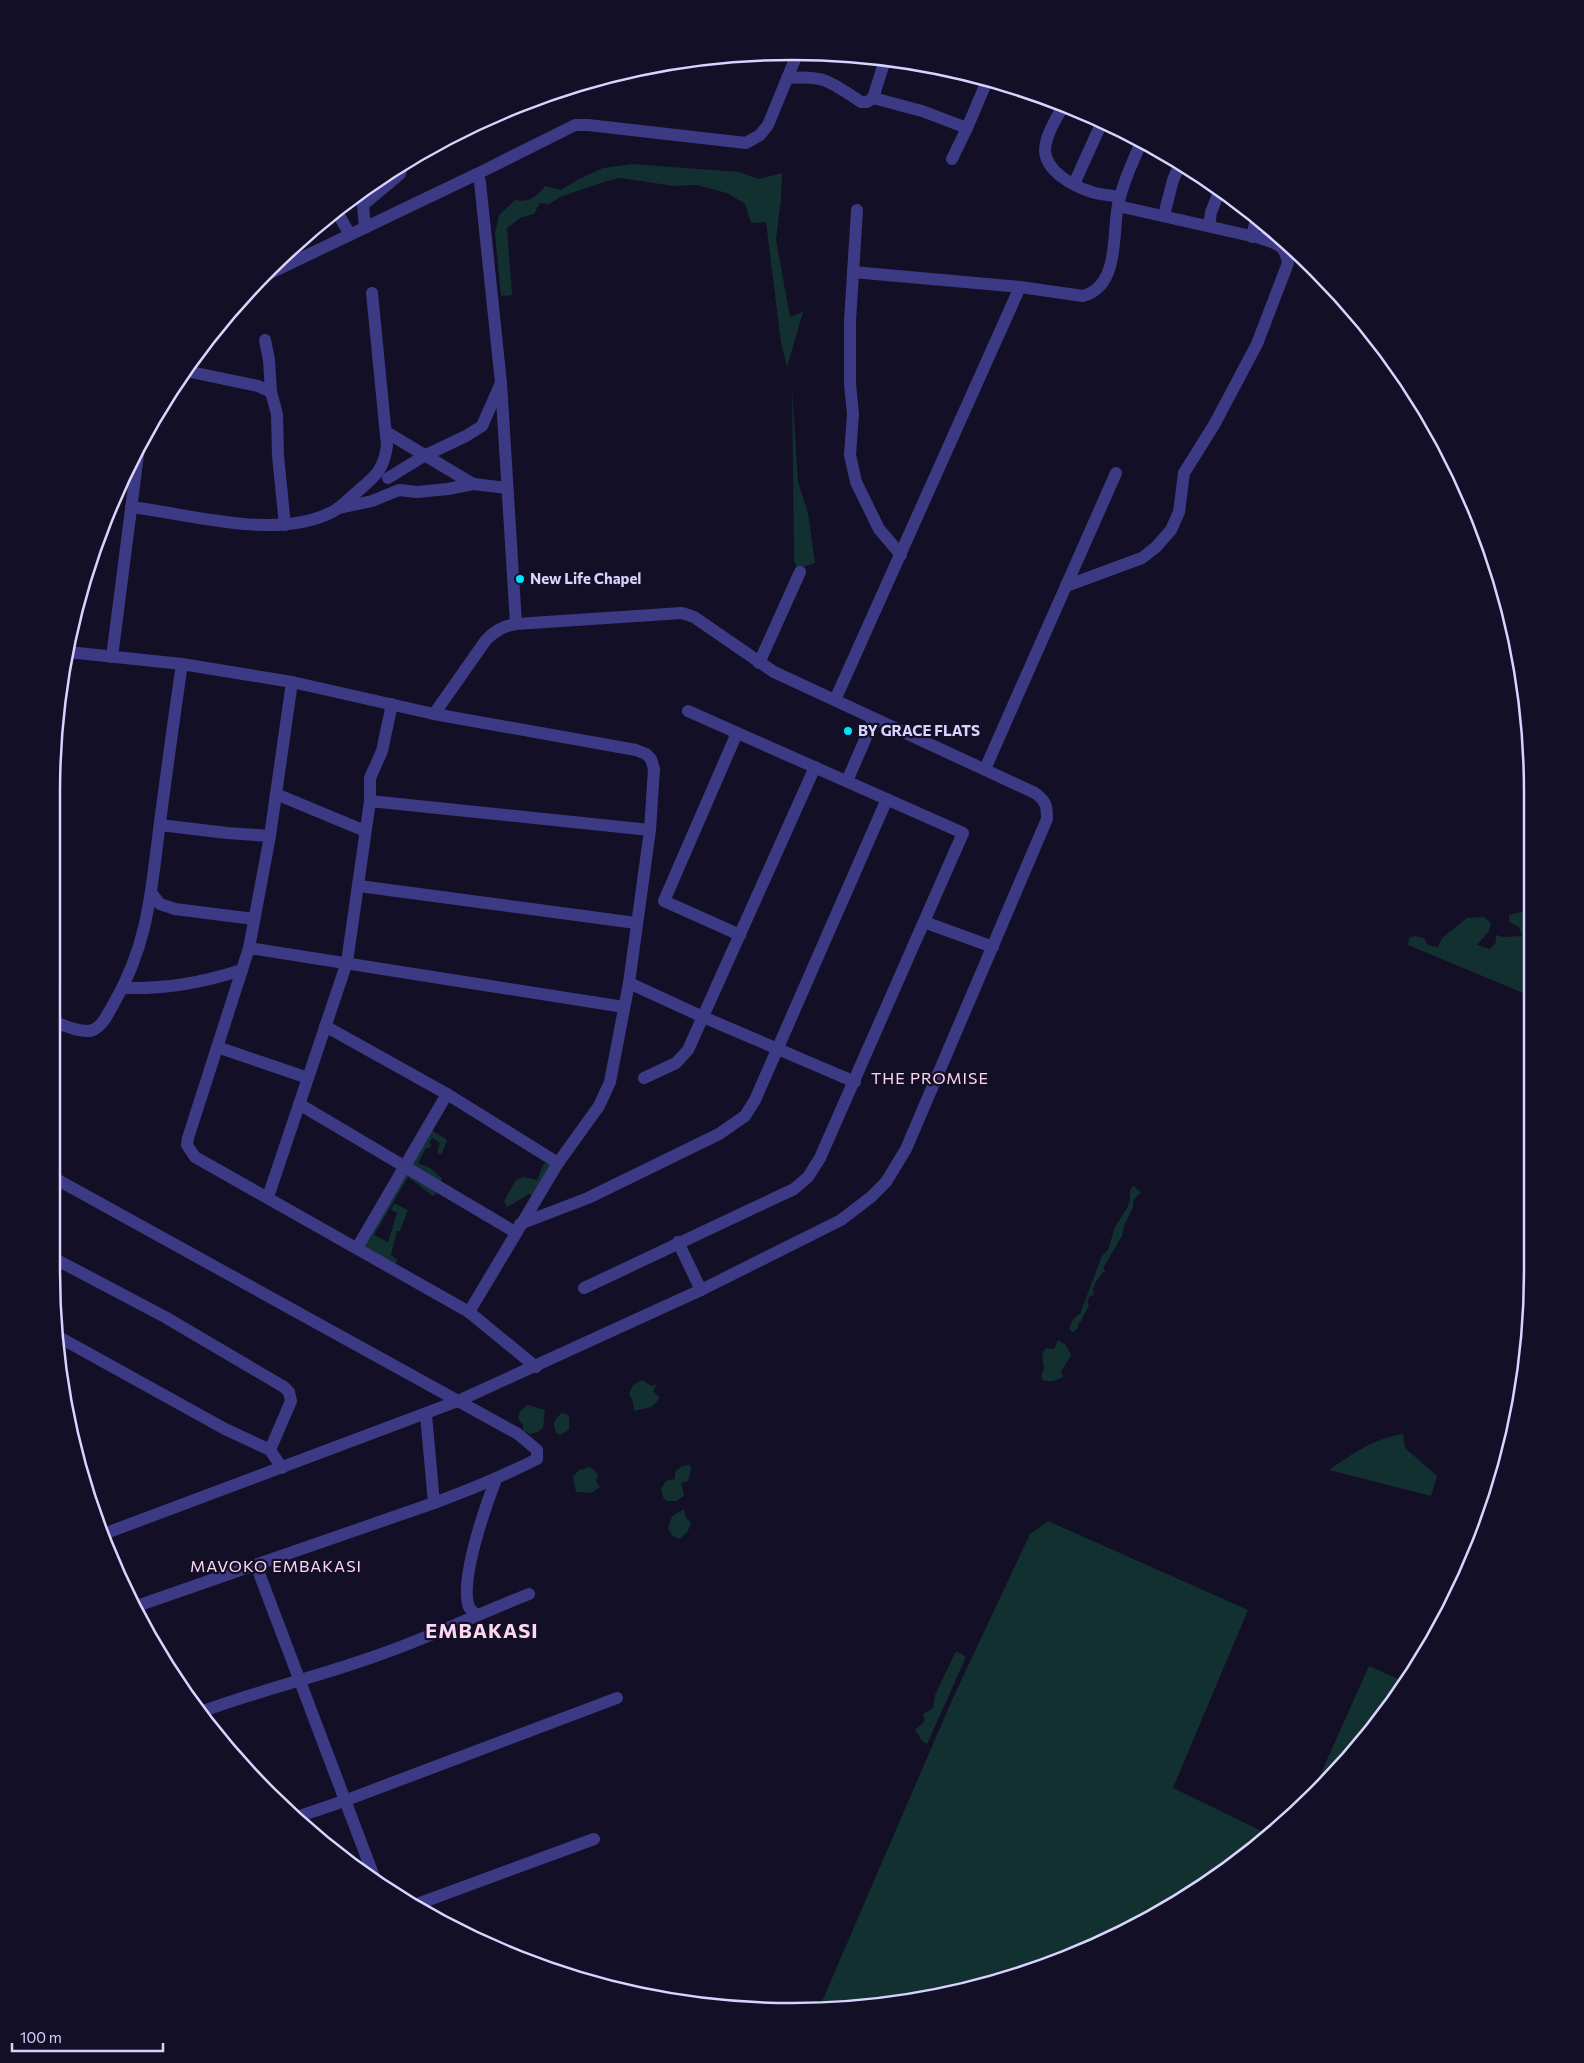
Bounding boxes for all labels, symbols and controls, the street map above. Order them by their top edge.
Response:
place label: New Life Chapel [530,569,641,587]
marker: New Life Chapel [514,573,526,585]
place label: BY GRACE FLATS [858,721,980,739]
marker: BY GRACE FLATS [842,725,854,737]
district label: THE PROMISE [871,1068,989,1087]
district label: MAVOKO EMBAKASI [190,1556,362,1575]
district label: EMBAKASI [425,1618,539,1642]
scale bar [12,2020,164,2052]
text: 100 m [20,2028,62,2046]

